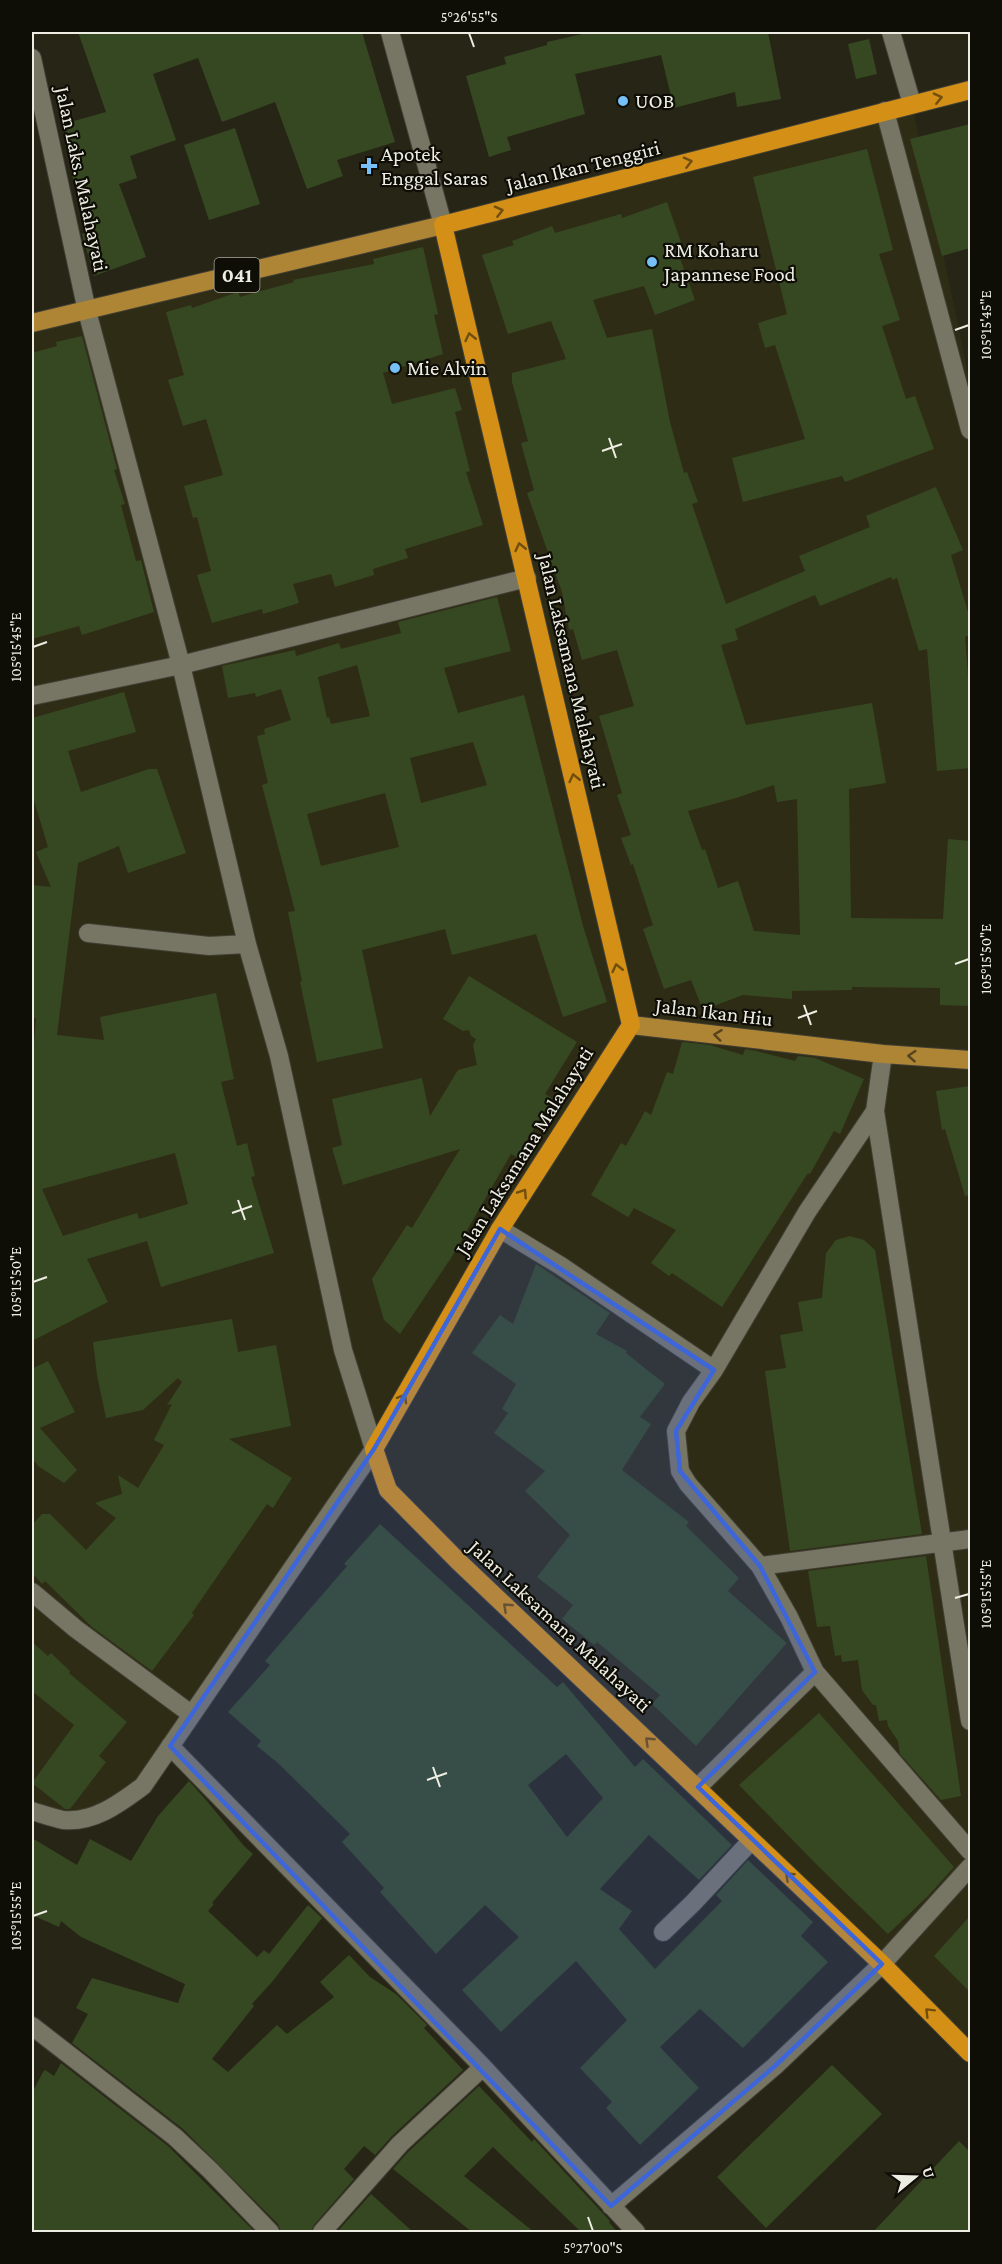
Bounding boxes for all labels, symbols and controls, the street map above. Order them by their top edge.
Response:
text: 5°26'55"S [441,9,498,25]
street label: Jalan Laks. Malahayati [50,82,113,274]
place label: UOB [635,89,674,113]
one-way arrow [933,93,943,106]
marker: UOB [616,94,630,108]
street label: Jalan Ikan Tenggiri [502,135,663,197]
place label: Apotek Enggal Saras [381,142,488,190]
one-way arrow [683,156,693,169]
marker: Apotek Enggal Saras [362,159,376,173]
one-way arrow [494,205,504,218]
place label: RM Koharu Japannese Food [662,238,796,286]
marker: RM Koharu Japannese Food [645,255,659,269]
road number: 041 [214,258,260,292]
text: 105°15'45"E [978,290,994,360]
one-way arrow [464,332,477,342]
place label: Mie Alvin [407,356,487,380]
marker: Mie Alvin [388,361,402,375]
one-way arrow [514,543,527,553]
street label: Jalan Laksamana Malahayati [533,549,611,792]
text: 105°15'45"E [8,612,24,682]
one-way arrow [568,773,581,783]
text: 105°15'50"E [978,924,994,994]
one-way arrow [612,963,625,973]
street label: Jalan Ikan Hiu [652,993,774,1031]
one-way arrow [714,1029,723,1042]
street label: Jalan Laksamana Malahayati [449,1042,598,1261]
one-way arrow [908,1050,917,1063]
one-way arrow [515,1189,527,1199]
text: 105°15'50"E [8,1247,24,1317]
one-way arrow [395,1394,407,1404]
street label: Jalan Laksamana Malahayati [462,1534,657,1717]
text: 105°15'55"E [978,1559,994,1629]
one-way arrow [503,1603,513,1614]
one-way arrow [645,1737,655,1748]
one-way arrow [785,1873,796,1884]
text: 105°15'55"E [8,1881,24,1951]
one-way arrow [926,2008,937,2019]
north arrow [885,2147,945,2207]
text: U [919,2164,939,2180]
text: 5°27'00"S [563,2240,623,2256]

